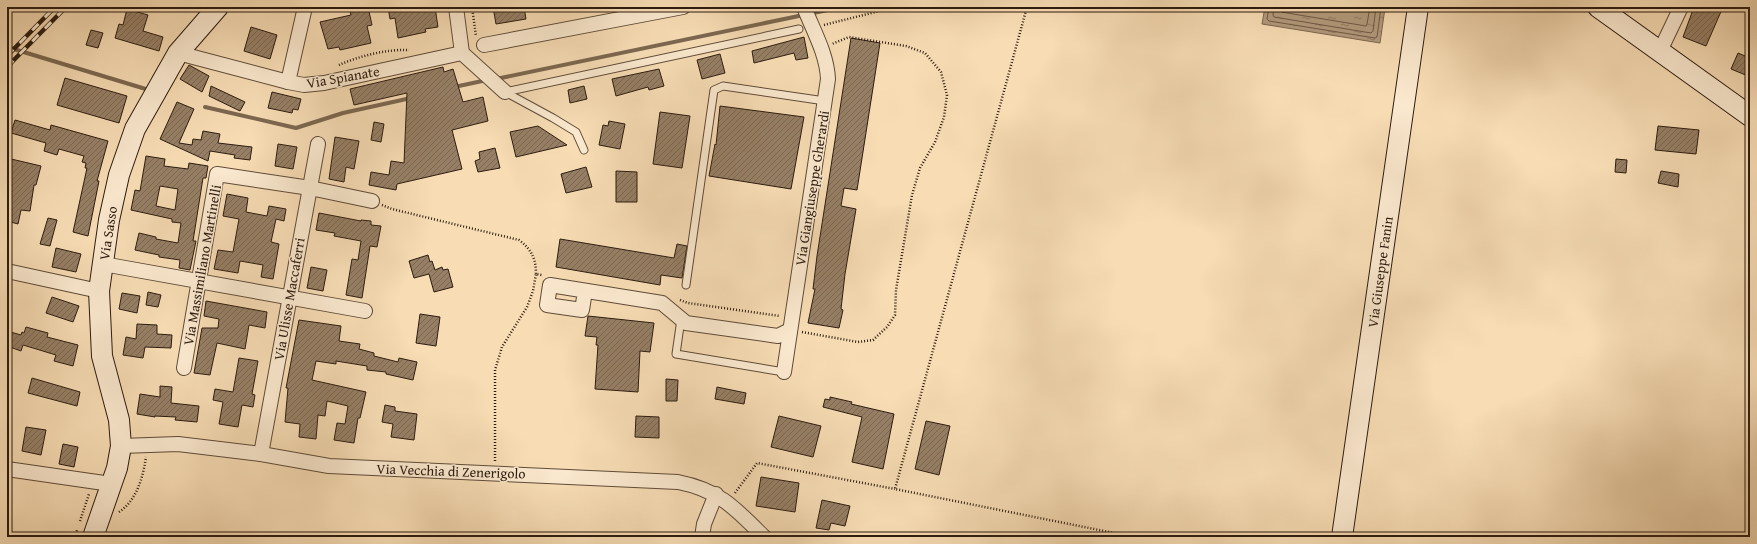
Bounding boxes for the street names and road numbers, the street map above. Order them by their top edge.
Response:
street label: Via Spianate [305,61,381,93]
street label: Via Giangiuseppe Gherardi [790,109,834,267]
street label: Via Massimiliano Martinelli [178,183,226,347]
street label: Via Sasso [94,205,122,261]
street label: Via Giuseppe Fanin [1362,215,1398,329]
street label: Via Ulisse Maccaferri [268,236,310,362]
street label: Via Vecchia di Zenerigolo [376,458,526,484]

